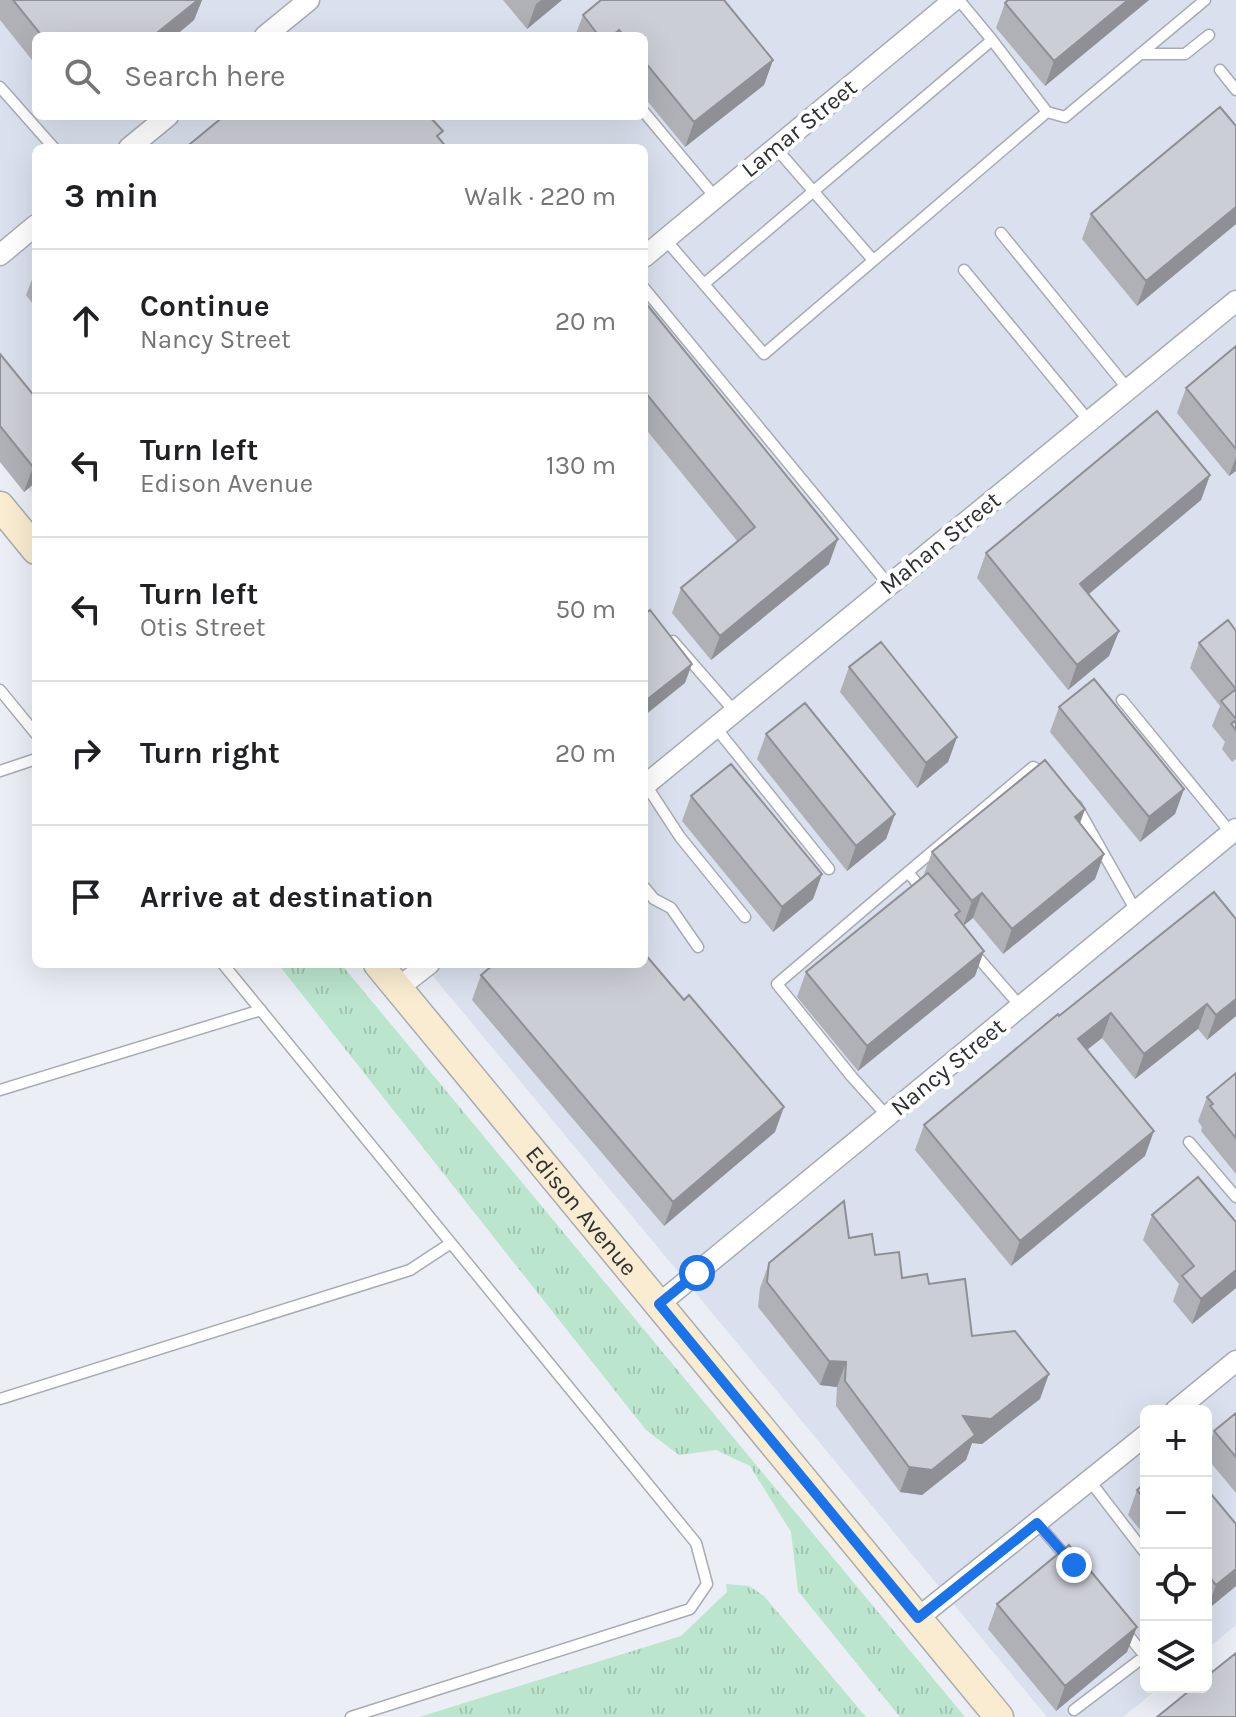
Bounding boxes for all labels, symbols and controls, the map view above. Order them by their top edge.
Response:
search box [32,32,648,120]
icon: search [60,54,104,98]
text: Search here [124,58,285,94]
street label: Lamar Street [736,73,862,183]
text: 3 min [64,176,158,216]
text: Walk · 220 m [464,181,616,212]
text: Continue [140,288,270,324]
icon: ahead [64,299,108,343]
text: 20 m [555,306,616,337]
text: Nancy Street [140,324,291,355]
text: Turn left [140,432,258,468]
icon: left [64,443,108,487]
text: 130 m [546,450,616,481]
text: Edison Avenue [140,468,313,499]
street label: Mahan Street [874,486,1006,600]
text: Turn left [140,576,258,612]
icon: left [64,587,108,631]
text: 50 m [555,594,616,625]
text: Otis Street [140,612,266,643]
icon: right [64,731,108,775]
text: Turn right [140,735,280,771]
text: 20 m [555,738,616,769]
icon: arrive [64,875,108,919]
text: Arrive at destination [140,879,434,915]
street label: Nancy Street [885,1012,1011,1122]
street label: Edison Avenue [520,1140,643,1281]
route start [679,1255,715,1291]
map controls [1140,1405,1212,1693]
button: + [1140,1405,1212,1477]
button: − [1140,1477,1212,1549]
route end [1056,1547,1092,1583]
button: locate [1140,1549,1212,1621]
button: layers [1140,1621,1212,1693]

